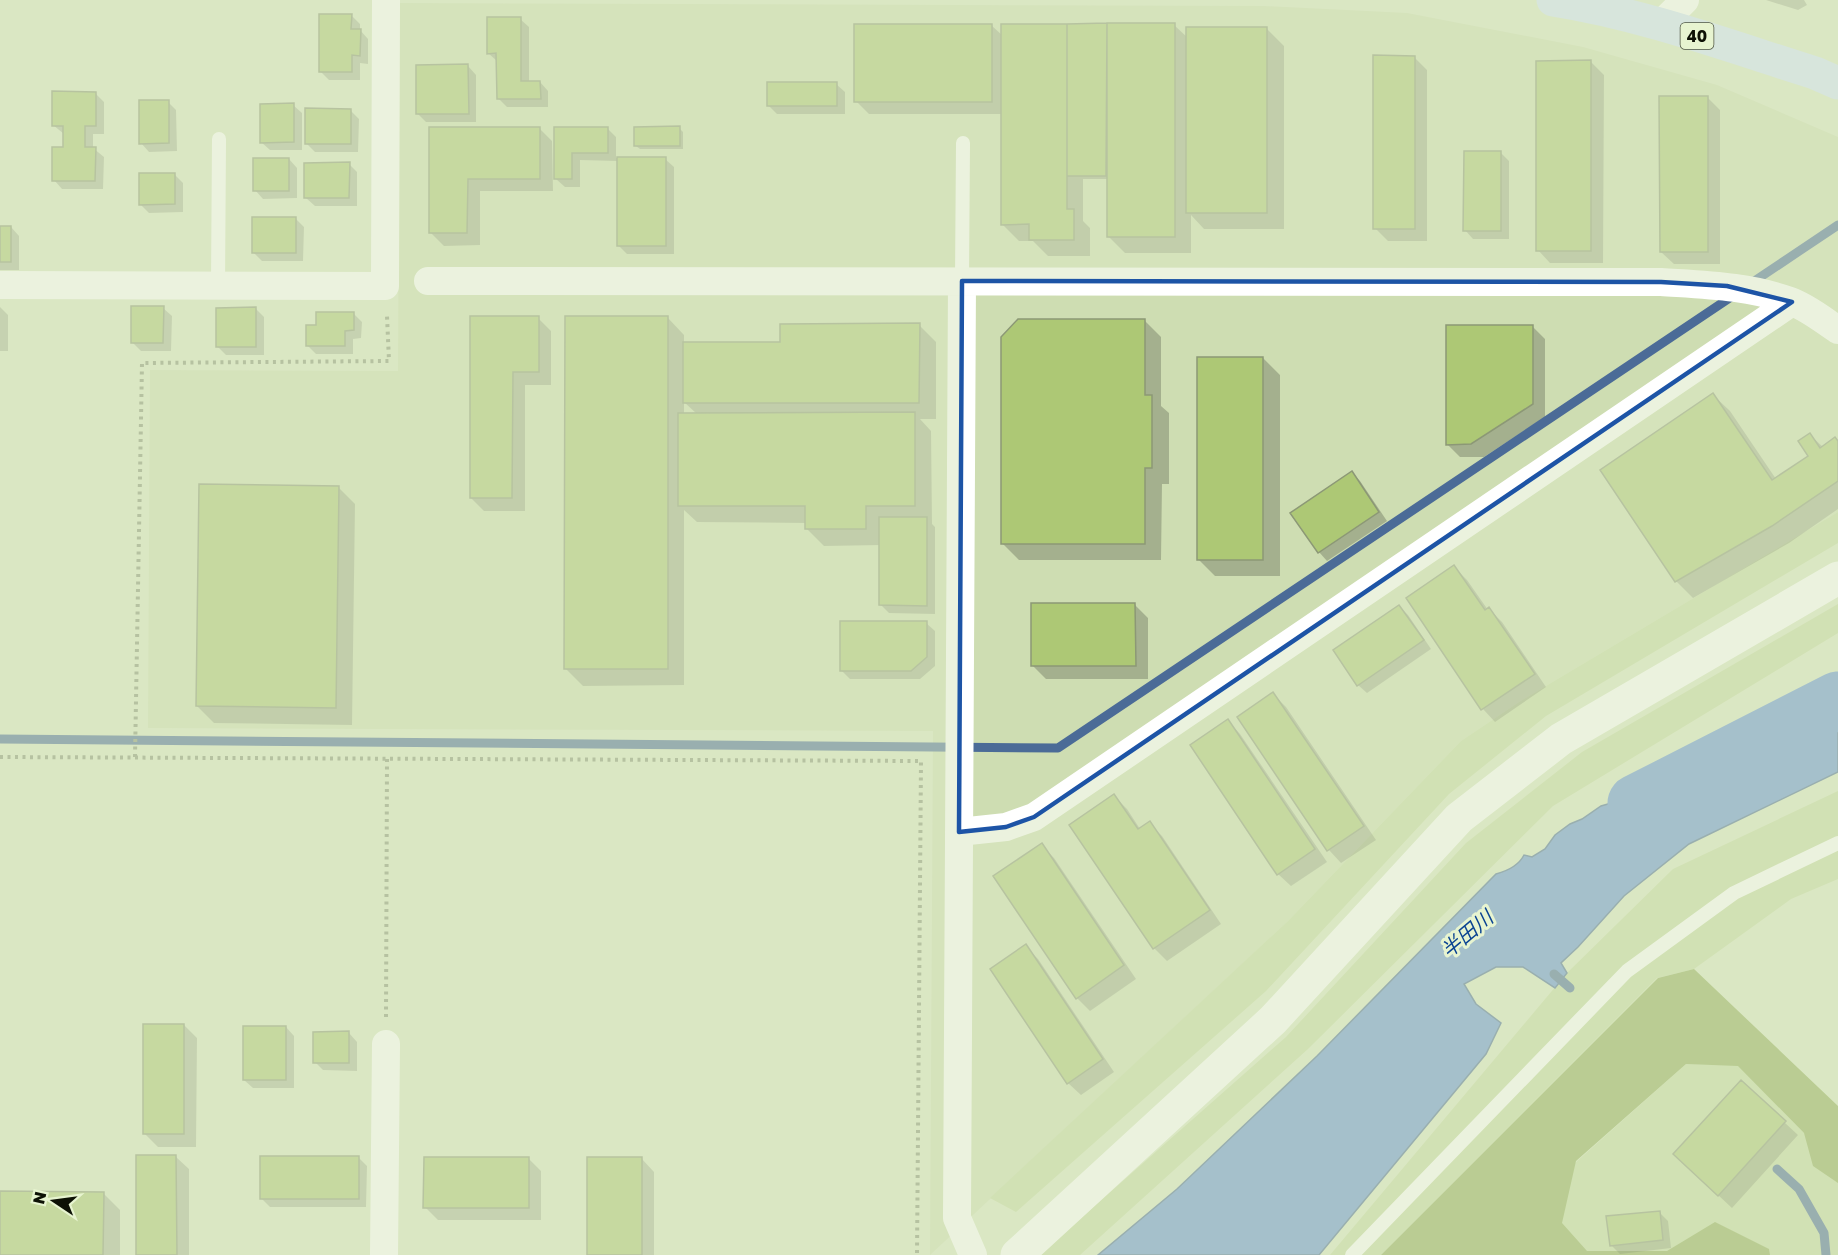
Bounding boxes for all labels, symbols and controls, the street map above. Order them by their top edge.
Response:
road number: 40 [1680,23,1714,49]
water label: 半田川 [1436,903,1499,962]
north arrow [24,1171,84,1231]
text: N [28,1189,50,1206]

